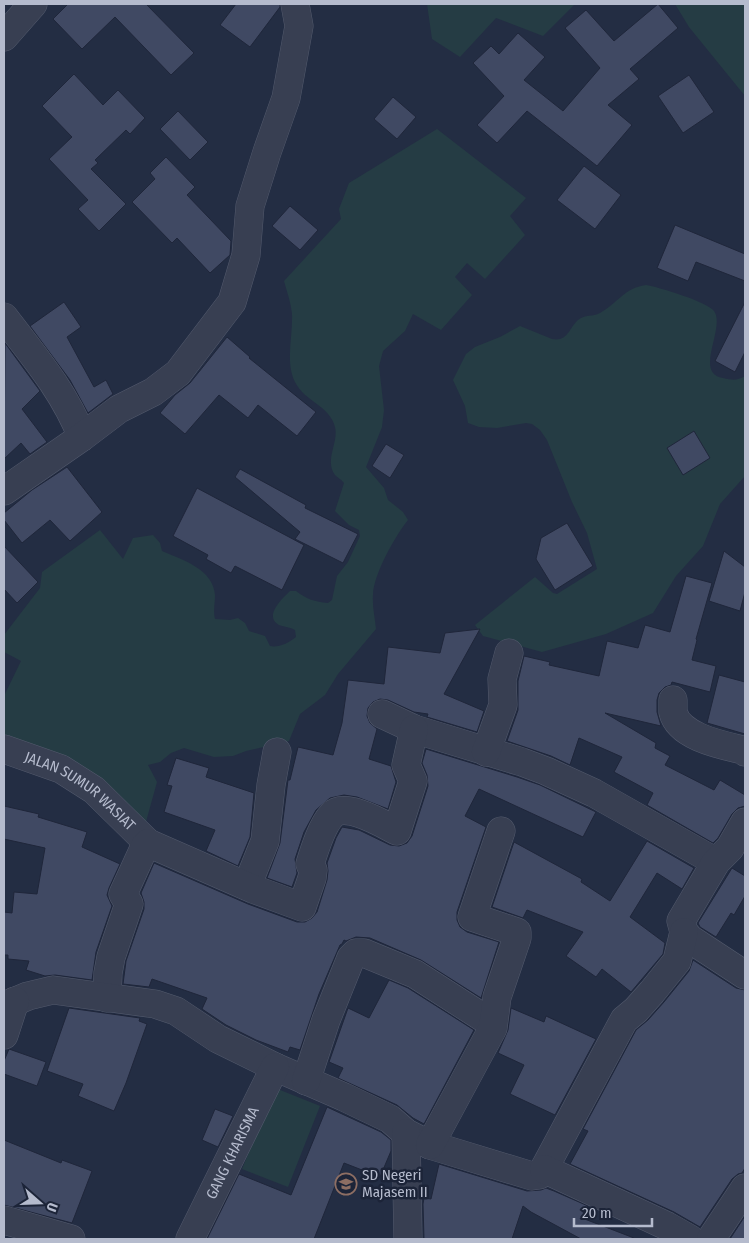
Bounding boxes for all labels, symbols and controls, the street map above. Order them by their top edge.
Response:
street label: JALAN SUMUR WASIAT [22,748,139,834]
street label: GANG KHARISMA [202,1104,263,1202]
place label: SD Negeri Majasem II [362,1166,428,1201]
school or university icon: SD Negeri Majasem II [334,1172,358,1196]
north arrow [15,1178,65,1228]
scale bar [574,1196,652,1228]
text: U [42,1201,61,1214]
text: 20 m [582,1204,612,1222]

